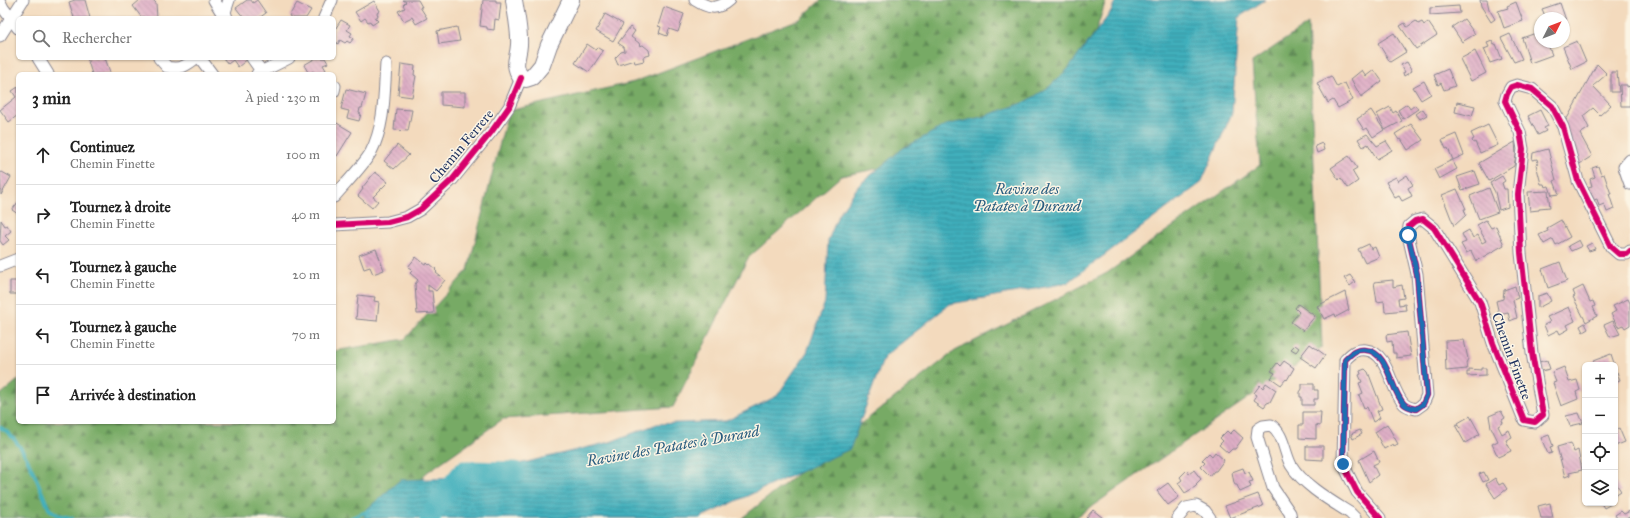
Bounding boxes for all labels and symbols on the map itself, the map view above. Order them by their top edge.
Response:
north arrow [1534,12,1570,48]
street label: Chemin Ferrere [426,106,497,187]
water label: Ravine des Patates à Durand [973,180,1082,215]
route start [1399,226,1417,244]
street label: Chemin Finette [1488,310,1535,402]
water label: Ravine des Patates à Durand [584,422,762,470]
route end [1334,455,1352,473]

